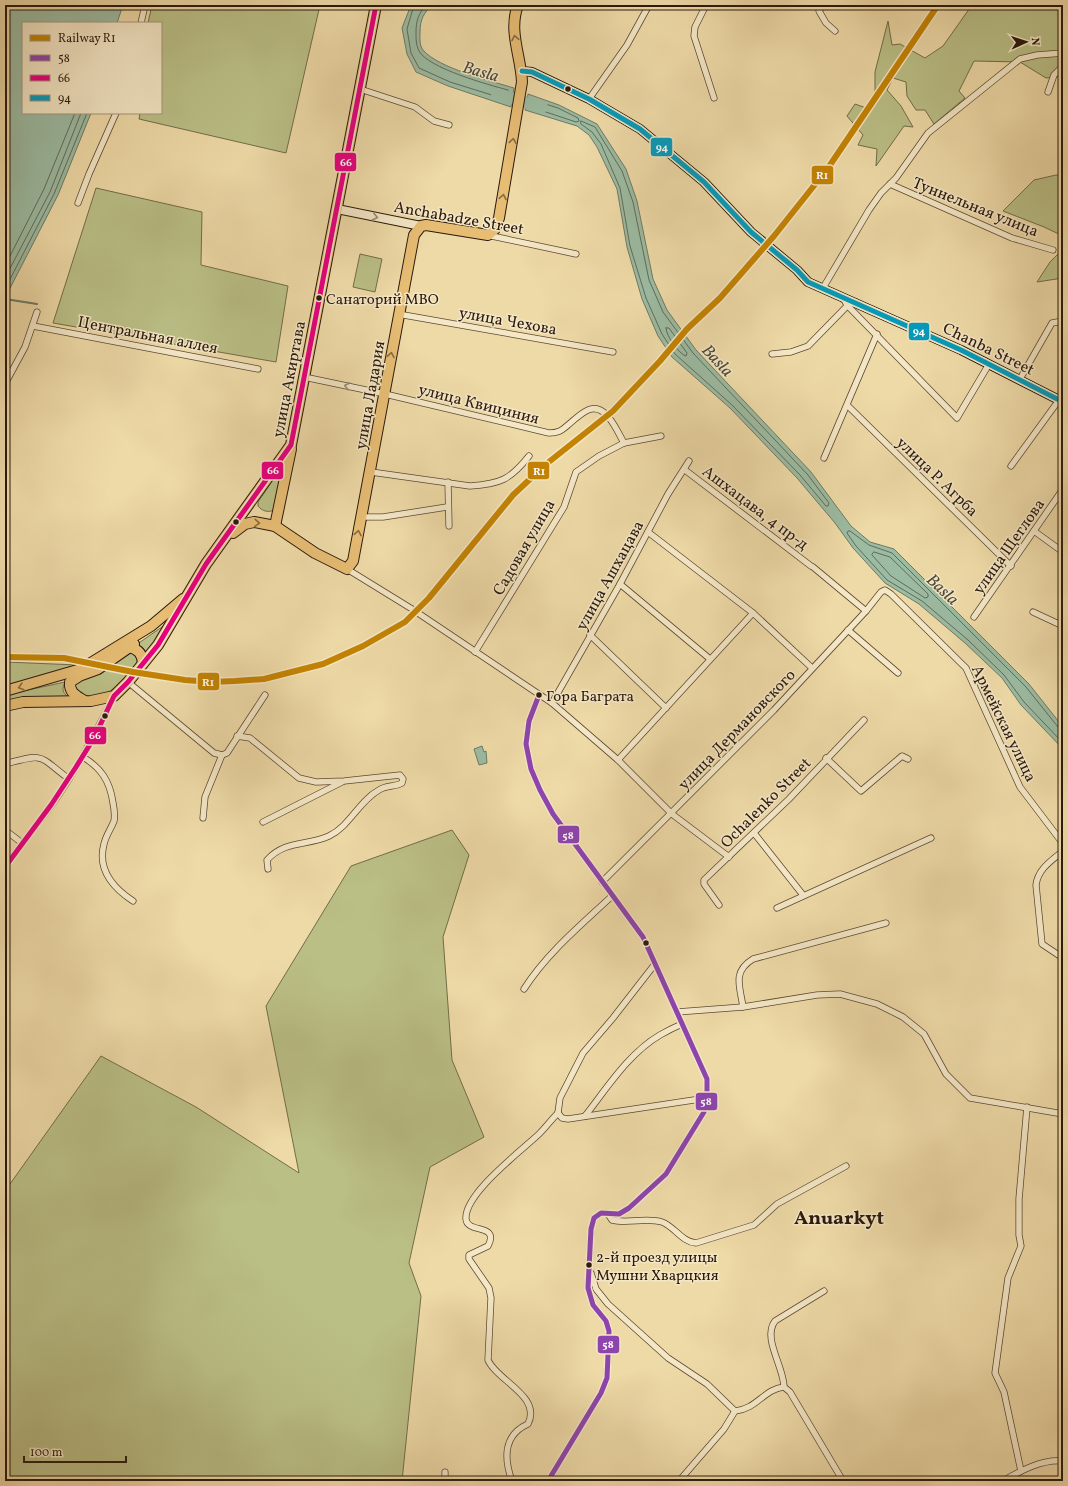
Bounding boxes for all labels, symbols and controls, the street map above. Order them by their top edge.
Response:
legend [22,22,162,114]
north arrow [1006,22,1046,62]
text: Railway R1 [58,31,116,47]
one-way arrow [511,35,520,41]
text: N [1027,37,1042,46]
text: 58 [58,51,70,67]
water label: Basla [460,56,501,89]
text: 66 [58,71,70,87]
unlabelled marker [563,84,573,94]
text: 94 [58,91,71,107]
line badge: 94 [650,137,673,157]
one-way arrow [508,138,517,144]
text: 94 [656,141,669,156]
line badge: 66 [334,152,357,172]
text: 66 [340,156,352,171]
line badge: R1 [811,165,834,185]
text: R1 [816,169,828,184]
street label: Туннельная улица [909,173,1042,243]
one-way arrow [499,194,507,200]
street label: Anchabadze Street [392,197,526,241]
one-way arrow [372,212,378,220]
place label: Санаторий МВО [326,290,439,311]
marker: Санаторий МВО [314,293,324,303]
street label: улица Чехова [457,303,558,341]
street label: Центральная аллея [76,312,219,360]
street label: Chanba Street [939,318,1038,382]
street label: улица Акиртава [268,319,312,440]
line badge: 94 [908,322,930,341]
text: 94 [913,325,926,340]
street label: улица Ладария [351,339,391,452]
water label: Basla [696,340,738,382]
one-way arrow [386,352,395,358]
street label: улица Квициния [416,379,541,431]
one-way arrow [343,382,350,391]
street label: улица Р. Агрба [891,433,982,522]
line badge: 66 [261,461,284,480]
line badge: R1 [527,461,550,480]
street label: Ашхацава, 4 пр-д [697,461,812,556]
text: 66 [267,464,279,479]
text: R1 [533,465,545,480]
street label: улица Щеглова [968,495,1051,599]
street label: Садовая улица [488,496,561,600]
unlabelled marker [231,517,241,527]
street label: улица Ашхацава [571,517,650,635]
one-way arrow [254,519,260,528]
one-way arrow [353,530,362,536]
water label: Basla [921,569,963,611]
street label: Армейская улица [965,662,1041,786]
street label: улица Дермановского [674,665,801,796]
line badge: R1 [197,672,220,691]
text: R1 [202,676,214,691]
one-way arrow [18,682,25,691]
place label: Гора Баграта [546,687,634,708]
marker: Гора Баграта [534,690,544,700]
unlabelled marker [100,711,110,721]
line badge: 66 [84,726,107,745]
text: 66 [89,729,101,744]
street label: Ochalenko Street [716,753,817,854]
line badge: 58 [557,825,580,844]
text: 58 [562,829,574,844]
unlabelled marker [641,938,651,948]
line badge: 58 [695,1092,718,1111]
text: 58 [700,1095,712,1110]
district label: Anuarkyt [794,1205,885,1233]
place label: 2-й проезд улицы Мушни Хварцкия [596,1248,719,1287]
marker: 2-й проезд улицы Мушни Хварцкия [584,1260,594,1270]
line badge: 58 [597,1335,620,1354]
text: 58 [602,1338,614,1353]
scale bar [24,1438,126,1464]
text: 100 m [30,1445,63,1461]

